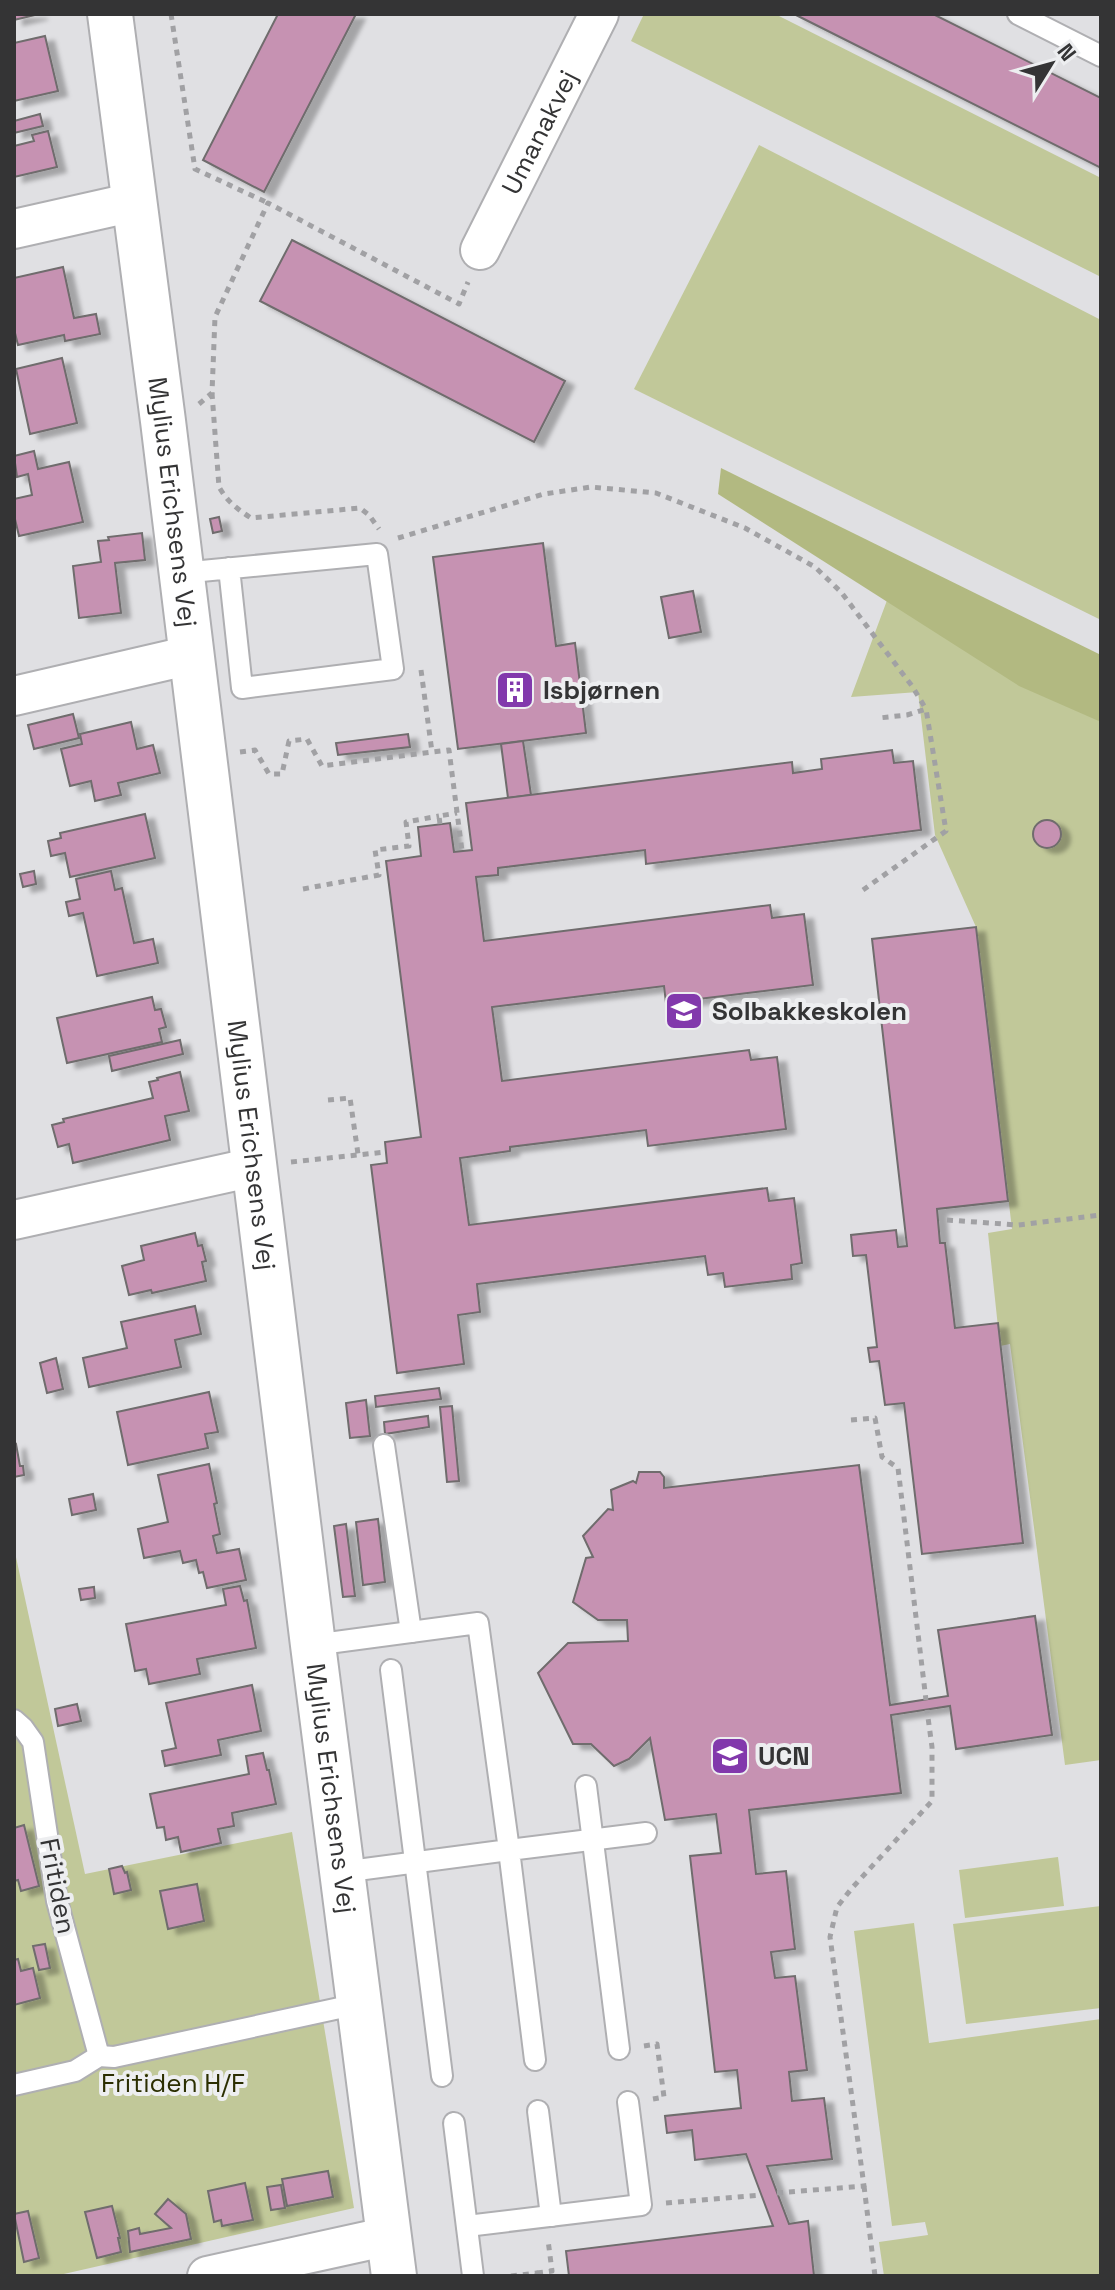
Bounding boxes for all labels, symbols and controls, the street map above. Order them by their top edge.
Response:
north arrow [1011,24,1091,104]
text: N [1051,38,1083,66]
street label: Umanakvej [494,64,585,200]
street label: Mylius Erichsens Vej [140,375,205,629]
building icon: Isbjørnen [494,669,536,711]
place label: Isbjørnen [543,673,660,707]
school or university icon: Solbakkeskolen [663,990,705,1032]
place label: Solbakkeskolen [712,994,907,1028]
street label: Mylius Erichsens Vej [220,1018,284,1272]
street label: Mylius Erichsens Vej [298,1661,364,1915]
school or university icon: UCN [709,1735,751,1777]
place label: UCN [758,1739,810,1773]
street label: Fritiden [32,1835,84,1937]
park label: Fritiden H/F [101,2066,245,2100]

